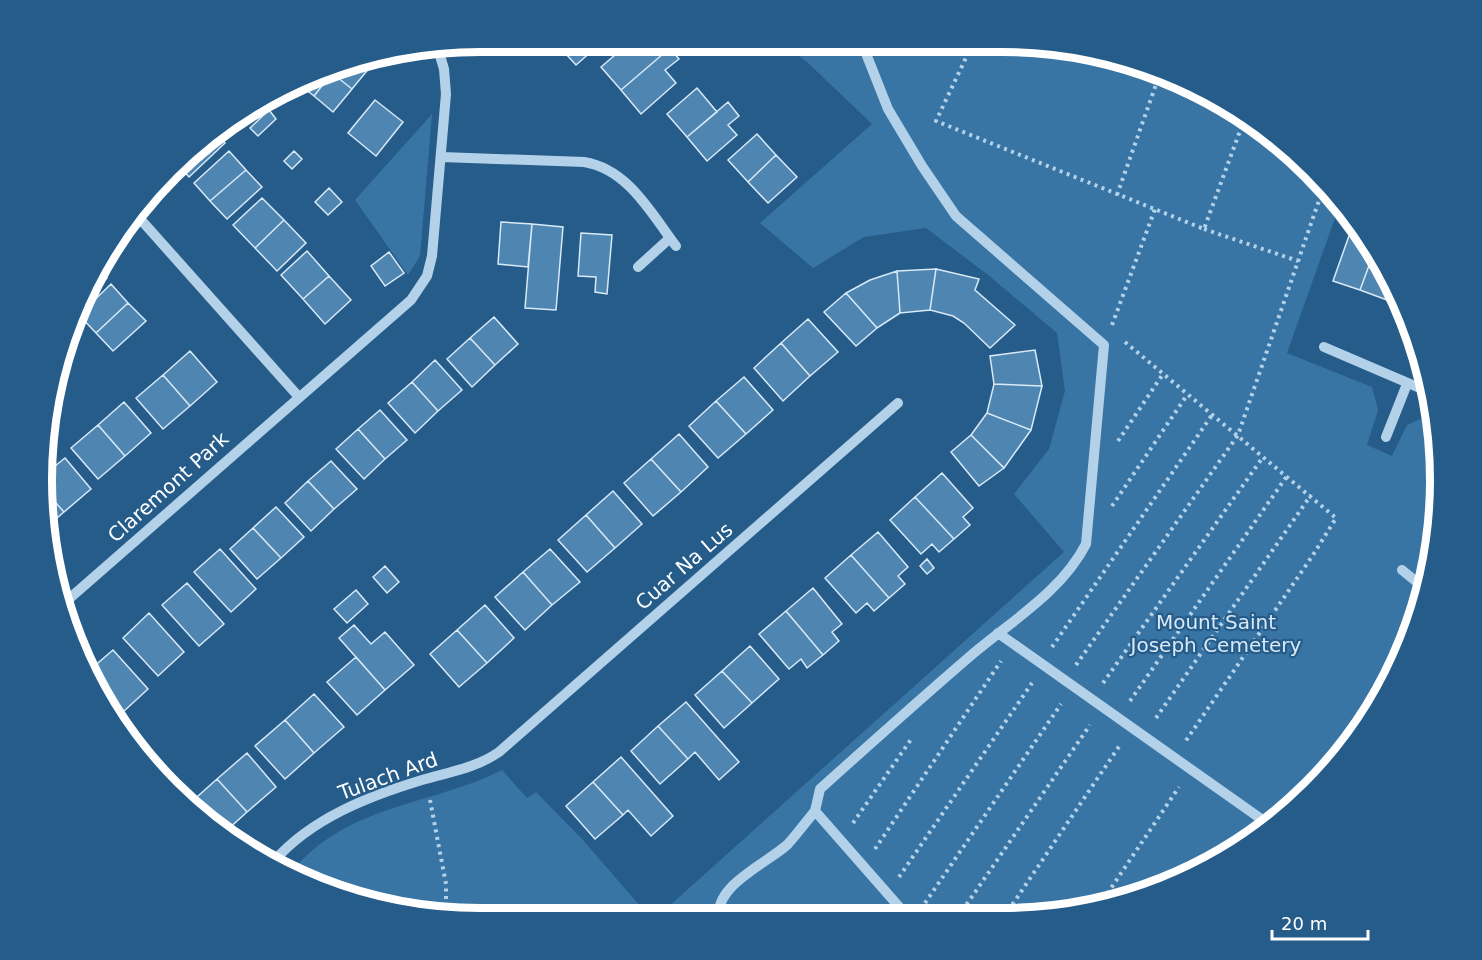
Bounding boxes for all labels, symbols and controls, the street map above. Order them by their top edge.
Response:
street label: Claremont Park [103,426,233,547]
street label: Cuar Na Lus [630,517,738,615]
park label: Mount Saint Joseph Cemetery [1129,610,1302,657]
street label: Tulach Ard [334,747,441,805]
scale bar [1272,903,1368,941]
text: 20 m [1281,913,1327,934]

